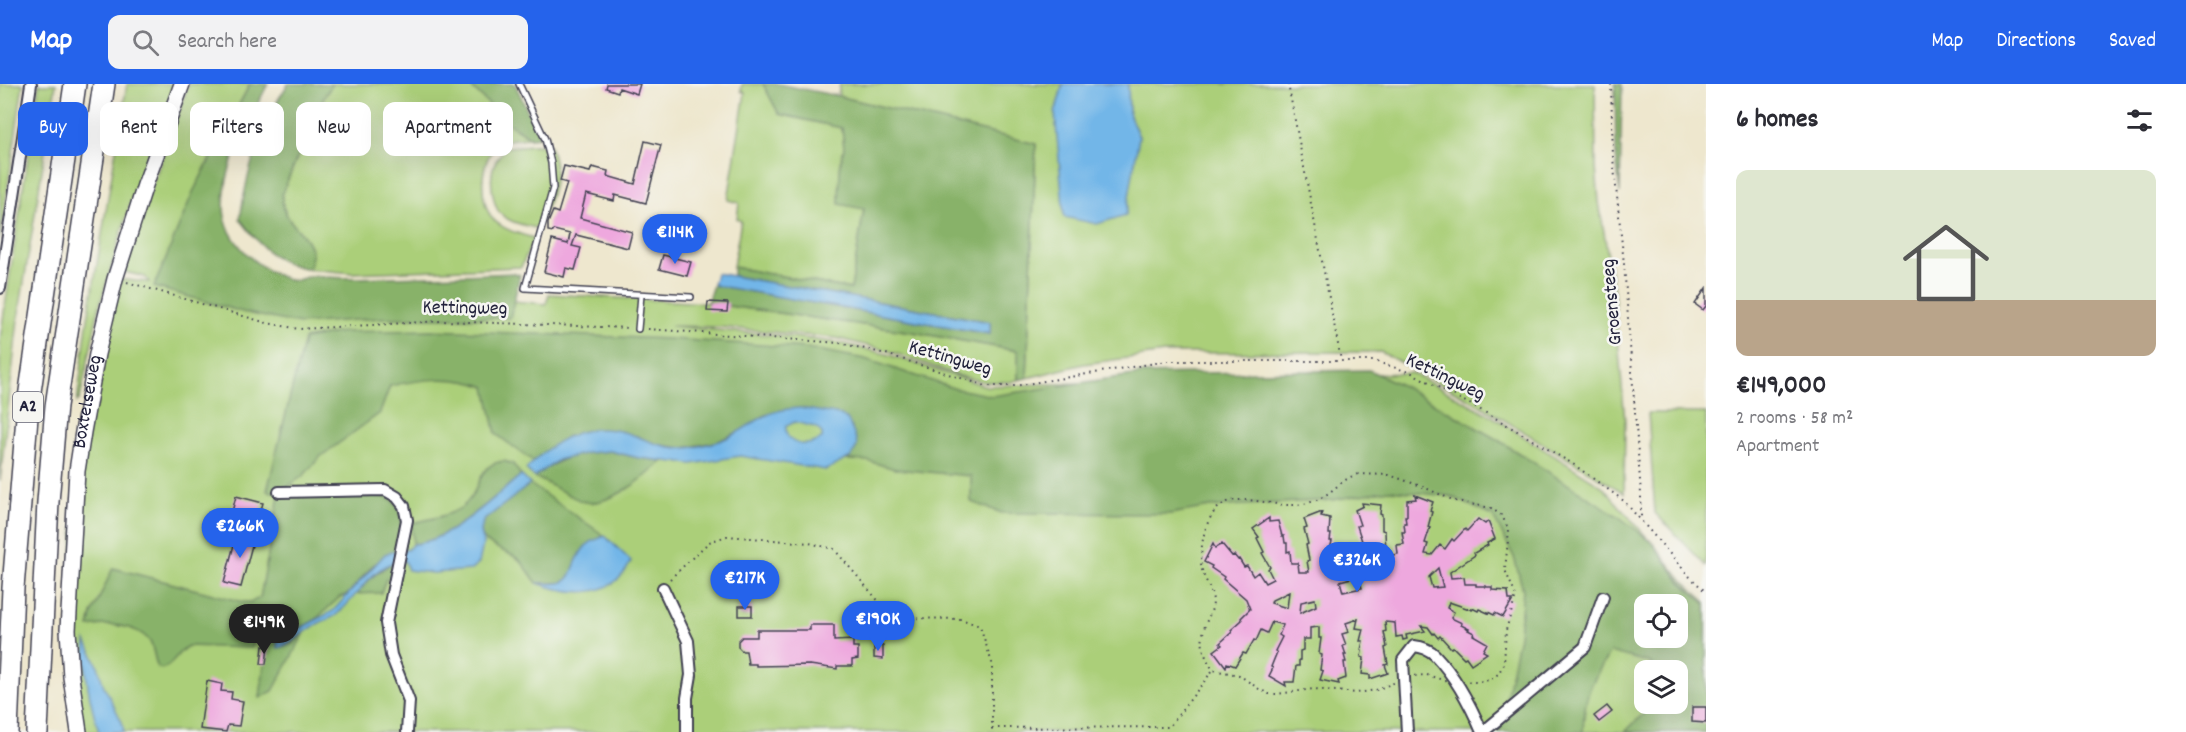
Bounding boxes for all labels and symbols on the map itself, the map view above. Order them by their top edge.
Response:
pin: €114K [633,214,717,265]
street label: Groensteeg [1595,258,1631,346]
street label: Kettingweg [422,294,508,324]
street label: Kettingweg [905,334,995,384]
street label: Kettingweg [1401,347,1489,409]
street label: Boxtelseweg [67,353,111,451]
road number: A2 [13,392,43,422]
pin: €266K [198,508,282,559]
pin: €326K [1315,542,1399,593]
pin: €217K [703,560,787,611]
pin: €190K [836,601,920,652]
pin: €149K [222,604,306,655]

